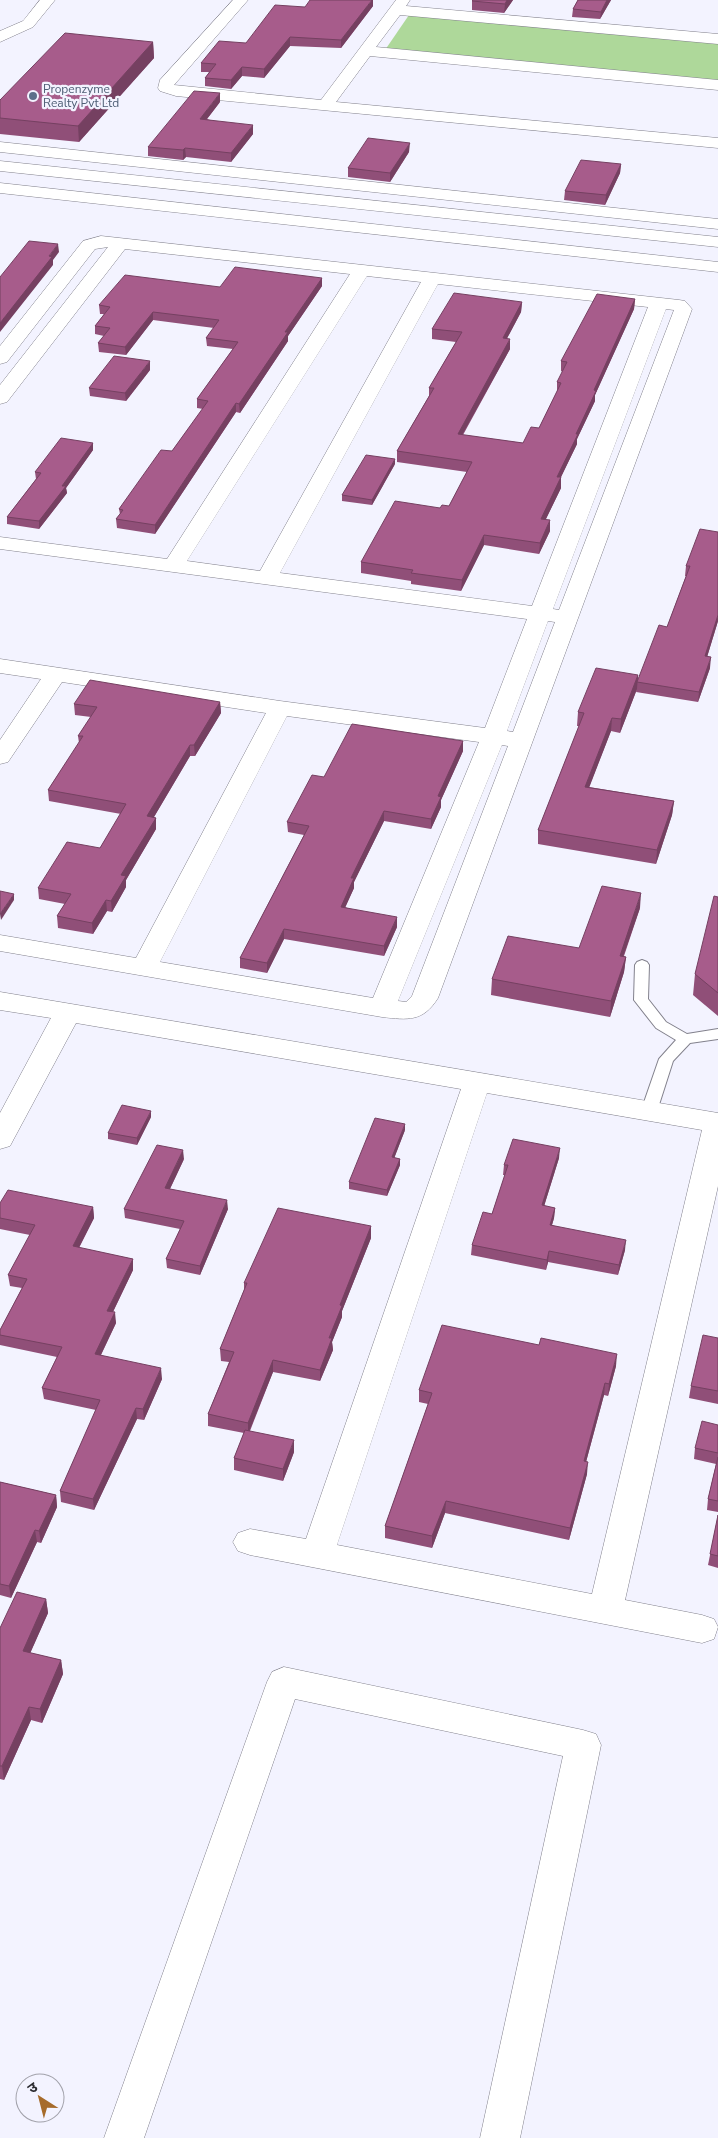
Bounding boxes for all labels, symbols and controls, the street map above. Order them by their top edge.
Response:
place label: Propenzyme Realty Pvt Ltd [43,81,119,111]
marker: Propenzyme Realty Pvt Ltd [27,90,39,102]
north arrow [15,2073,65,2123]
text: उ [24,2077,42,2098]

